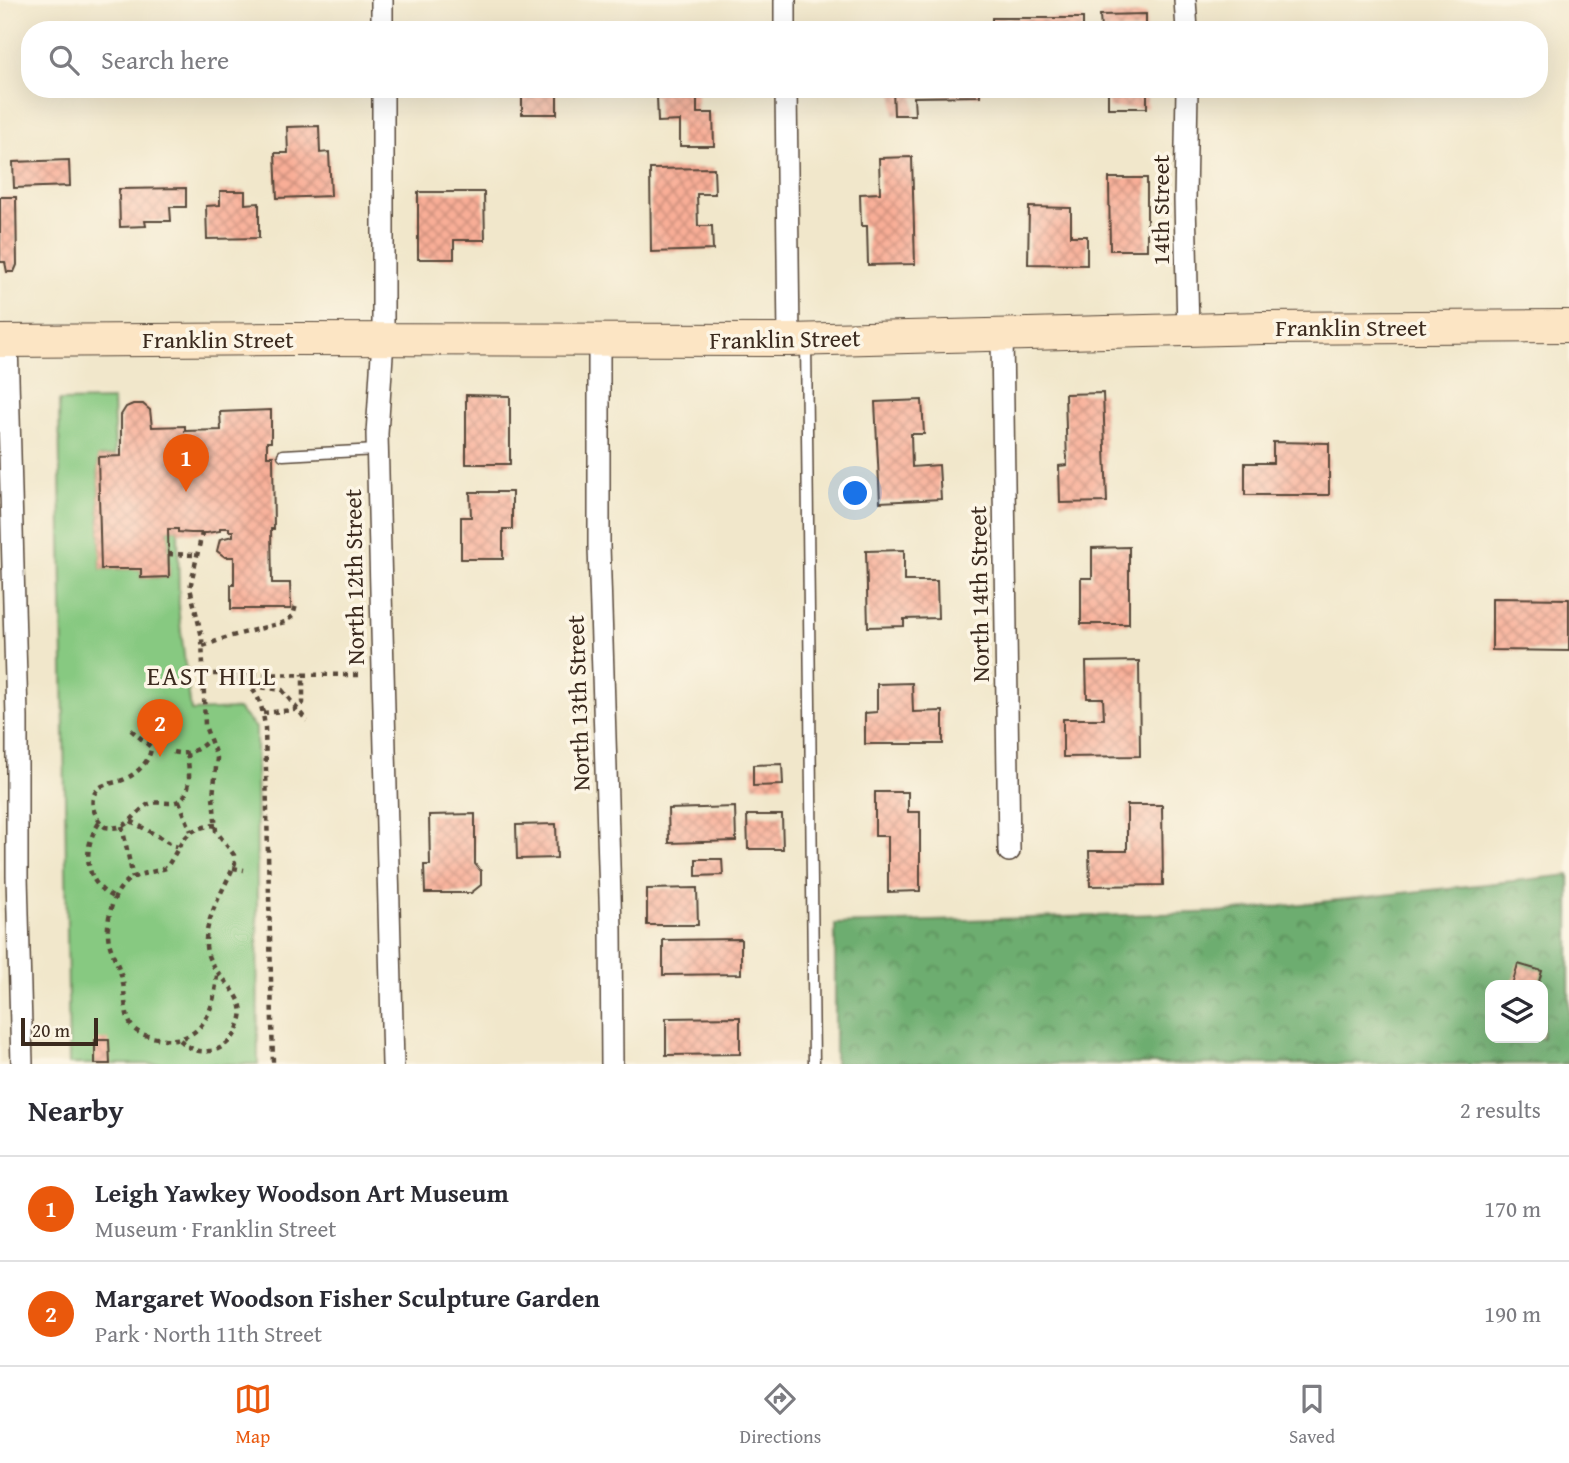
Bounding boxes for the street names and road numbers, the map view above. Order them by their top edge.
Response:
street label: 14th Street [1143,154,1178,266]
street label: Franklin Street [1275,310,1427,345]
street label: Franklin Street [709,320,861,358]
street label: Franklin Street [142,322,294,357]
street label: North 12th Street [335,488,373,665]
street label: North 14th Street [960,505,998,682]
street label: North 13th Street [557,614,599,792]

